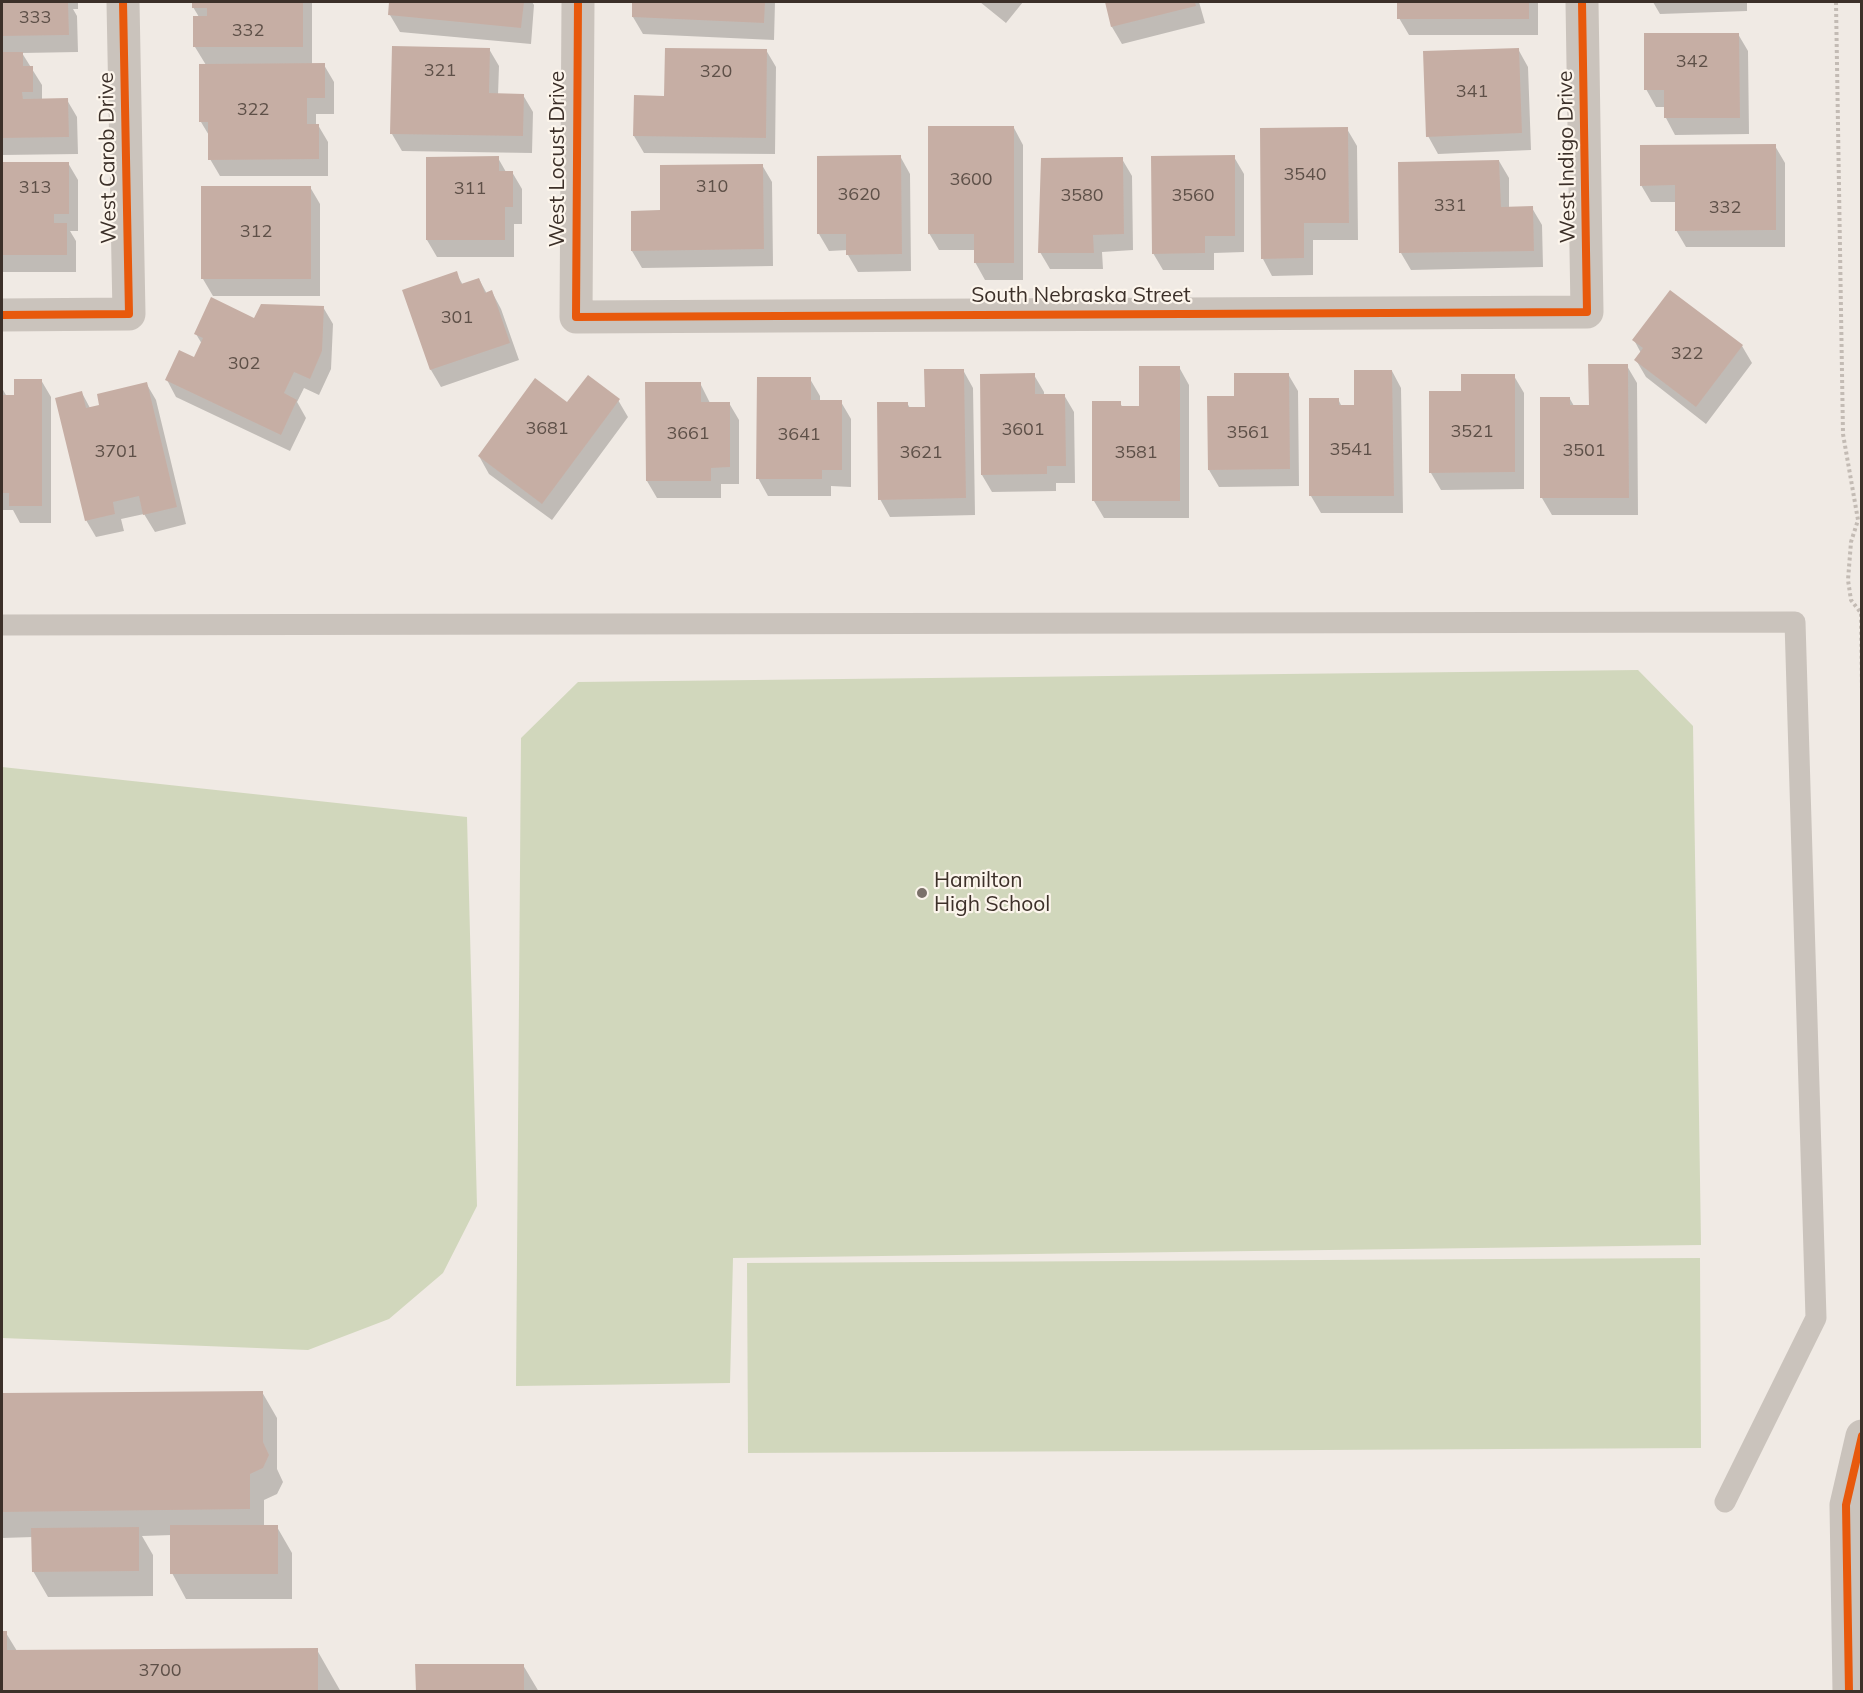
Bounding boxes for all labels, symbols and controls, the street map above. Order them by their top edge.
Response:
house number: 333 [19,7,51,29]
house number: 332 [232,20,264,42]
house number: 342 [1676,51,1708,73]
house number: 321 [424,60,456,82]
house number: 320 [700,61,732,83]
street label: West Indigo Drive [1553,70,1581,244]
street label: West Locust Drive [545,71,571,247]
street label: West Carob Drive [94,72,122,244]
house number: 341 [1456,81,1488,103]
house number: 322 [237,99,269,121]
house number: 3540 [1283,164,1327,186]
house number: 3600 [949,169,993,191]
house number: 310 [696,176,728,198]
house number: 313 [19,177,51,199]
house number: 311 [454,178,486,200]
house number: 3620 [837,184,881,206]
house number: 3580 [1060,185,1104,207]
house number: 3560 [1171,185,1215,207]
house number: 331 [1434,195,1466,217]
house number: 332 [1709,197,1741,219]
house number: 312 [240,221,272,243]
street label: South Nebraska Street [971,283,1191,309]
house number: 301 [441,307,473,329]
house number: 322 [1671,343,1703,365]
house number: 302 [228,353,260,375]
house number: 3681 [525,418,569,440]
house number: 3601 [1001,419,1045,441]
house number: 3521 [1450,421,1494,443]
house number: 3561 [1226,422,1270,444]
house number: 3661 [666,423,710,445]
house number: 3641 [777,424,821,446]
house number: 3541 [1329,439,1373,461]
house number: 3501 [1562,440,1606,462]
house number: 3701 [94,441,138,463]
house number: 3621 [899,442,943,464]
house number: 3581 [1114,442,1158,464]
place label: Hamilton High School [934,868,1050,918]
marker: Hamilton High School [915,886,929,900]
house number: 3700 [138,1660,182,1682]

